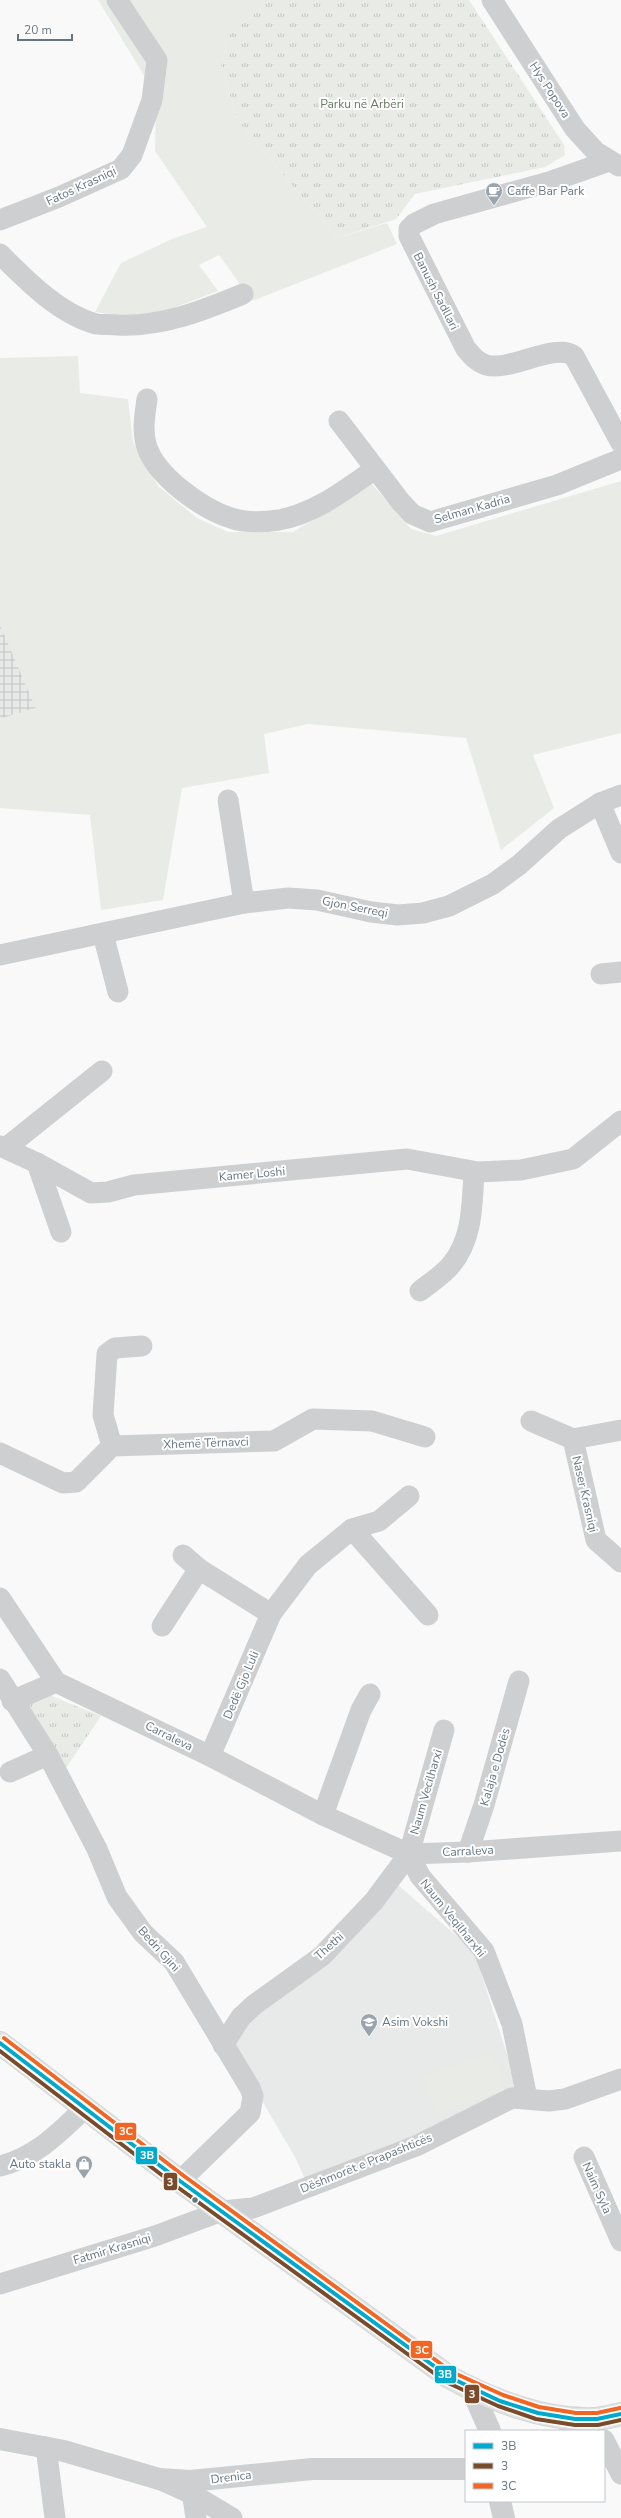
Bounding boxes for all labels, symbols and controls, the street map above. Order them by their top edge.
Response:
scale bar [18,16,72,42]
text: 20 m [24,22,52,38]
street label: Hys Popova [526,59,574,121]
park label: Parku në Arbëri [320,96,404,112]
street label: Fatos Krasniqi [43,163,119,209]
cafe icon: Caffe Bar Park [484,181,504,206]
place label: Caffe Bar Park [507,183,585,199]
street label: Banush Sadllari [410,250,462,332]
street label: Selman Kadria [432,491,512,527]
street label: Gjon Serreqi [321,893,389,921]
street label: Kamer Loshi [218,1163,286,1185]
street label: Xhemë Tërnavci [163,1434,249,1452]
street label: Naser Krasniqi [568,1454,602,1534]
street label: Dedë Gjo Luli [219,1648,263,1722]
street label: Carraleva [142,1718,196,1754]
street label: Kalaja e Dodës [476,1726,514,1808]
street label: Naum Vecilharxi [406,1748,446,1836]
street label: Carraleva [442,1842,494,1860]
street label: Naum Veqilharxhi [417,1876,489,1960]
street label: Bedri Gjini [134,1923,184,1975]
street label: Thethi [311,1929,347,1963]
school or university icon: Asim Vokshi [359,2012,379,2037]
place label: Asim Vokshi [382,2014,448,2030]
line badge: 3C [114,2122,137,2141]
text: 3C [119,2124,134,2139]
street label: Dëshmorët e Prapashticës [298,2129,434,2197]
line badge: 3B [135,2146,158,2165]
text: 3B [140,2148,154,2163]
shop icon: Auto stakla [74,2154,94,2179]
place label: Auto stakla [9,2156,71,2172]
street label: Naim Syla [579,2160,615,2216]
line badge: 3 [163,2172,178,2191]
text: 3 [167,2175,173,2190]
unlabelled marker [190,2195,200,2205]
street label: Fatmir Krasniqi [71,2230,153,2268]
line badge: 3C [410,2340,433,2359]
text: 3C [415,2343,430,2358]
line badge: 3B [434,2365,457,2384]
text: 3B [438,2367,452,2382]
line badge: 3 [464,2384,480,2404]
text: 3 [469,2387,475,2402]
legend [465,2430,605,2502]
text: 3B [501,2438,516,2454]
text: 3 [501,2458,508,2474]
street label: Drenica [210,2467,252,2487]
text: 3C [501,2478,516,2494]

